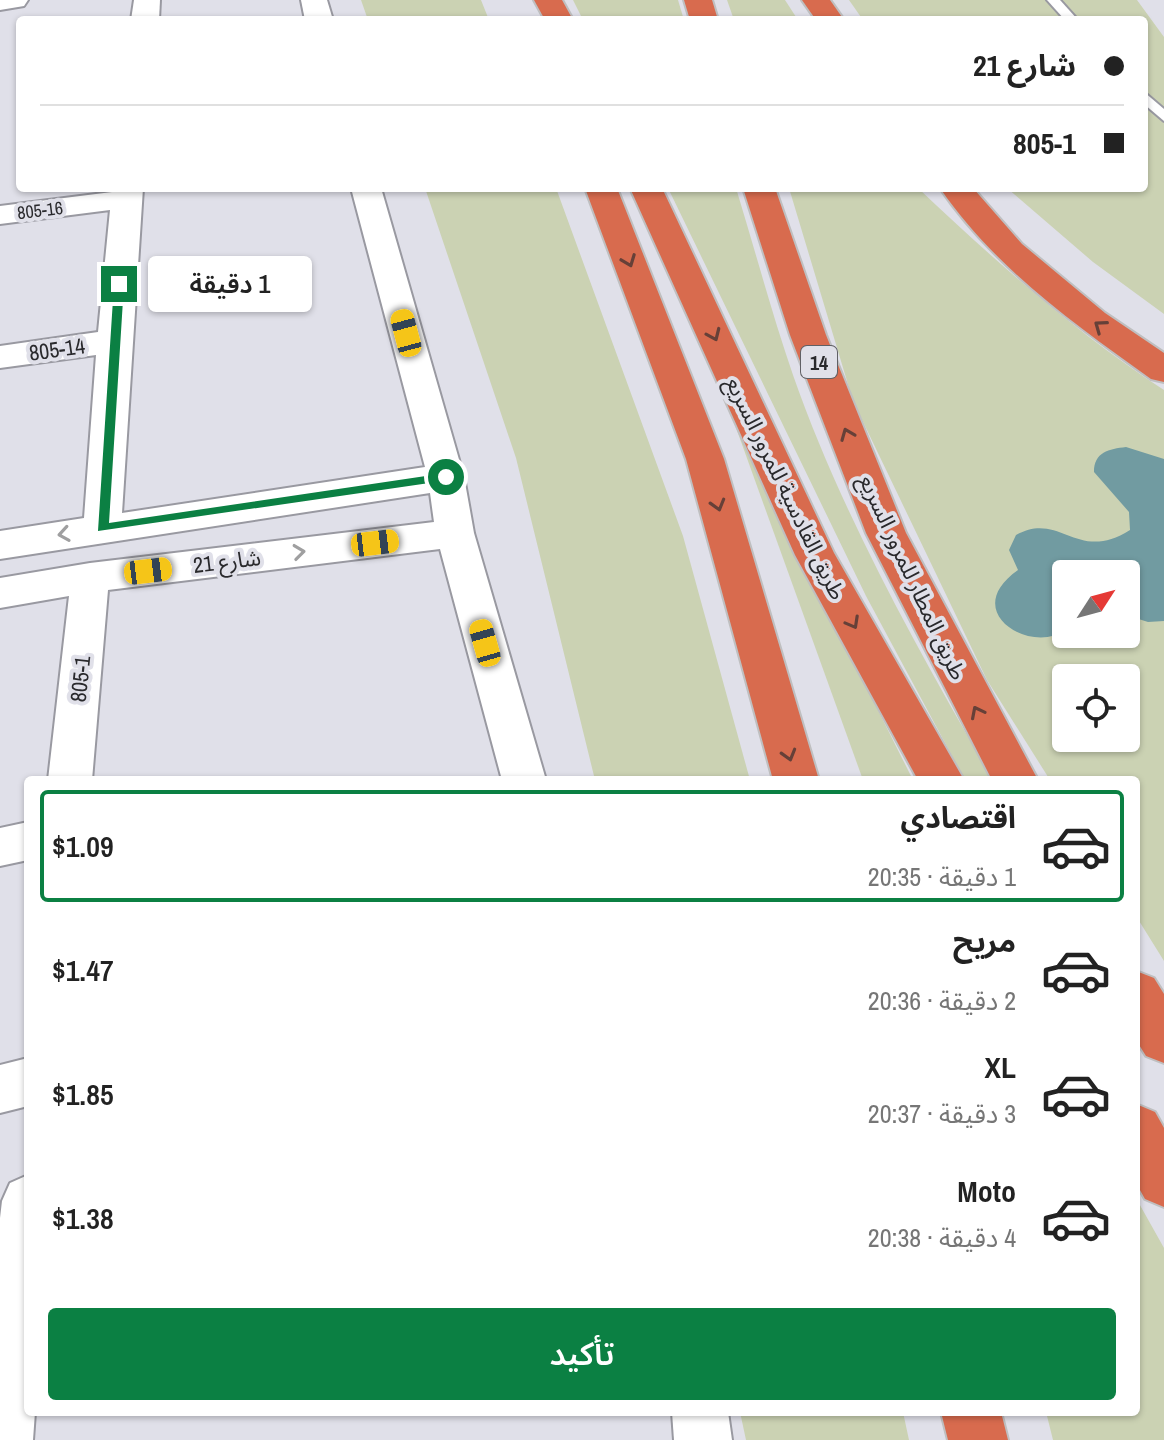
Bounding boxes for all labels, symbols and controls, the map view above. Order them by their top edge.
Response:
text: شارع 21 [973,45,1076,85]
text: 805-1 [1013,123,1076,163]
street label: 805-16 [16,195,64,225]
one-way arrow [619,253,636,267]
callout: 1 دقيقة [147,256,311,312]
route end [101,266,137,302]
text: 1 دقيقة [190,266,270,301]
car [388,307,424,359]
one-way arrow [1094,321,1109,335]
one-way arrow [704,327,720,342]
street label: 805-14 [27,330,87,368]
road number: 14 [801,346,837,378]
street label: طريق القادسية للمرور السريع [717,371,853,605]
one-way arrow [841,428,857,442]
route start [428,459,464,495]
street label: طريق المطار للمرور السريع [850,469,974,686]
one-way arrow [709,497,725,511]
one-way arrow [57,525,71,542]
car [350,528,400,558]
street label: شارع 21 [191,542,263,582]
one-way arrow [293,544,306,561]
car [123,556,173,586]
north arrow [1052,560,1140,648]
map controls [1052,560,1140,752]
one-way arrow [843,615,859,629]
car [467,617,503,669]
street label: 805-1 [63,654,97,704]
button: locate [1052,664,1140,752]
one-way arrow [972,705,987,720]
one-way arrow [780,748,796,761]
text: اقتصادي [901,797,1016,837]
icon: car [1040,810,1112,882]
text: $1.09 [52,826,114,866]
text: 1 دقيقة · 20:35 [868,859,1016,894]
text: مريح [953,921,1016,961]
icon: car [1040,934,1112,1006]
text: $1.47 [52,950,114,990]
text: 2 دقيقة · 20:36 [868,983,1016,1018]
text: XL [985,1047,1016,1087]
icon: car [1040,1058,1112,1130]
text: $1.85 [52,1074,114,1114]
text: 3 دقيقة · 20:37 [868,1096,1016,1131]
text: Moto [957,1171,1016,1211]
icon: car [1040,1182,1112,1254]
text: $1.38 [52,1198,114,1238]
text: 4 دقيقة · 20:38 [868,1220,1016,1255]
button: تأكيد [48,1308,1116,1400]

